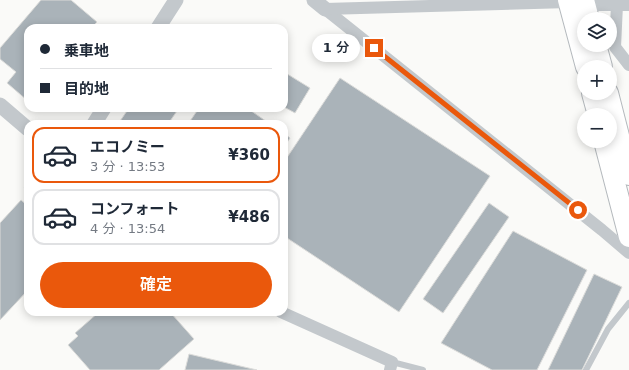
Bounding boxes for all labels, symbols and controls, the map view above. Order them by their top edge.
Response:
map controls [577,12,617,148]
button: layers [577,12,617,52]
callout: 1 分 [312,34,360,62]
route end [365,39,383,57]
text: 1 分 [323,40,349,55]
text: 乗車地 [64,42,109,60]
button: + [577,60,617,100]
text: 目的地 [64,80,109,98]
button: − [577,108,617,148]
icon: car [42,137,78,173]
text: エコノミー [90,138,165,156]
text: ¥360 [228,146,270,164]
text: 3 分 · 13:53 [90,159,165,174]
icon: car [42,199,78,235]
text: コンフォート [90,200,180,218]
route start [569,201,587,219]
text: ¥486 [228,208,270,226]
text: 4 分 · 13:54 [90,221,165,236]
button: 確定 [40,262,272,308]

